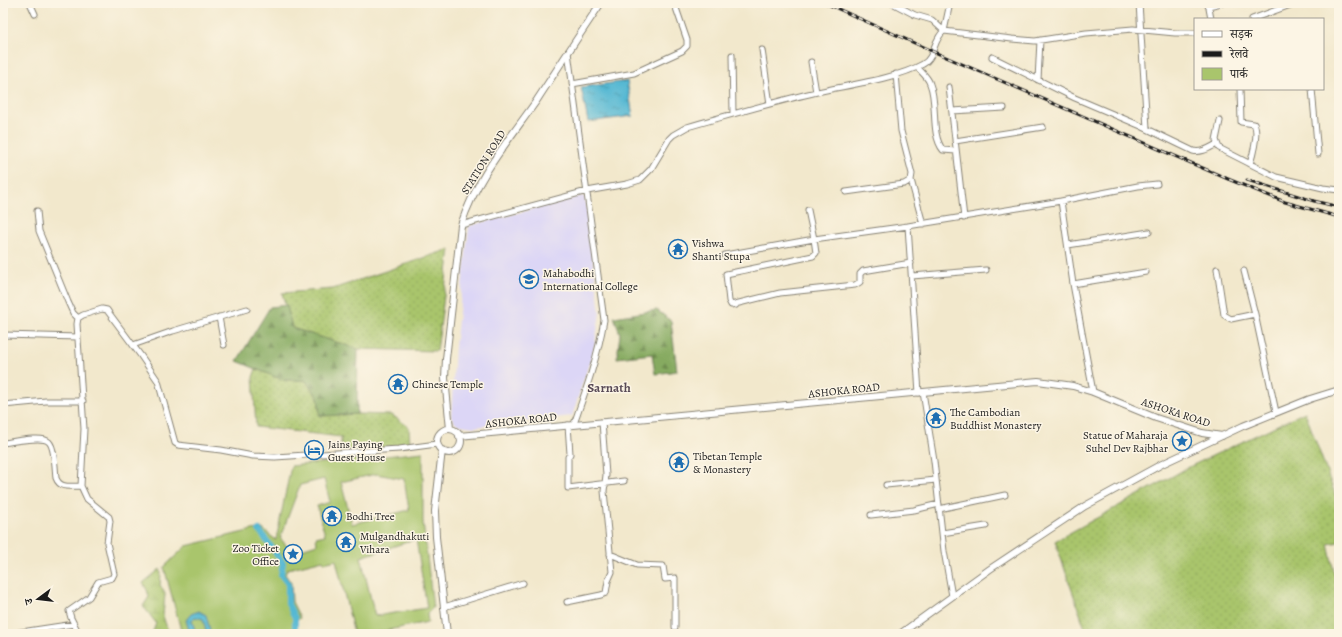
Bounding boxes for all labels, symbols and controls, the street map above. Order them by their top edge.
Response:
legend [1194,18,1324,90]
text: सड़क [1229,26,1254,42]
text: रेलवे [1228,46,1249,62]
text: पार्क [1229,66,1249,82]
street label: STATION ROAD [458,127,509,197]
place label: Vishwa Shanti Stupa [691,236,751,264]
temple icon: Vishwa Shanti Stupa [667,238,689,260]
place label: Mahabodhi International College [543,266,638,294]
school or university icon: Mahabodhi International College [518,268,540,290]
temple icon: Chinese Temple [387,373,409,395]
place label: Chinese Temple [412,377,483,392]
district label: Sarnath [587,379,631,396]
street label: ASHOKA ROAD [807,379,881,402]
street label: ASHOKA ROAD [1138,394,1213,431]
place label: The Cambodian Buddhist Monastery [950,405,1042,433]
temple icon: The Cambodian Buddhist Monastery [925,407,947,429]
street label: ASHOKA ROAD [484,409,558,432]
place label: Statue of Maharaja Suhel Dev Rajbhar [1083,428,1169,456]
place icon: Statue of Maharaja Suhel Dev Rajbhar [1171,430,1193,452]
place label: Jains Paying Guest House [328,437,385,465]
hotel icon: Jains Paying Guest House [303,439,325,461]
place label: Tibetan Temple & Monastery [693,449,762,477]
temple icon: Tibetan Temple & Monastery [668,451,690,473]
temple icon: Bodhi Tree [321,505,343,527]
place label: Bodhi Tree [346,509,395,524]
place label: Mulgandhakuti Vihara [359,529,429,557]
temple icon: Mulgandhakuti Vihara [335,531,357,553]
place label: Zoo Ticket Office [233,541,279,569]
place icon: Zoo Ticket Office [282,543,304,565]
north arrow [18,579,58,619]
text: उ [20,595,37,607]

